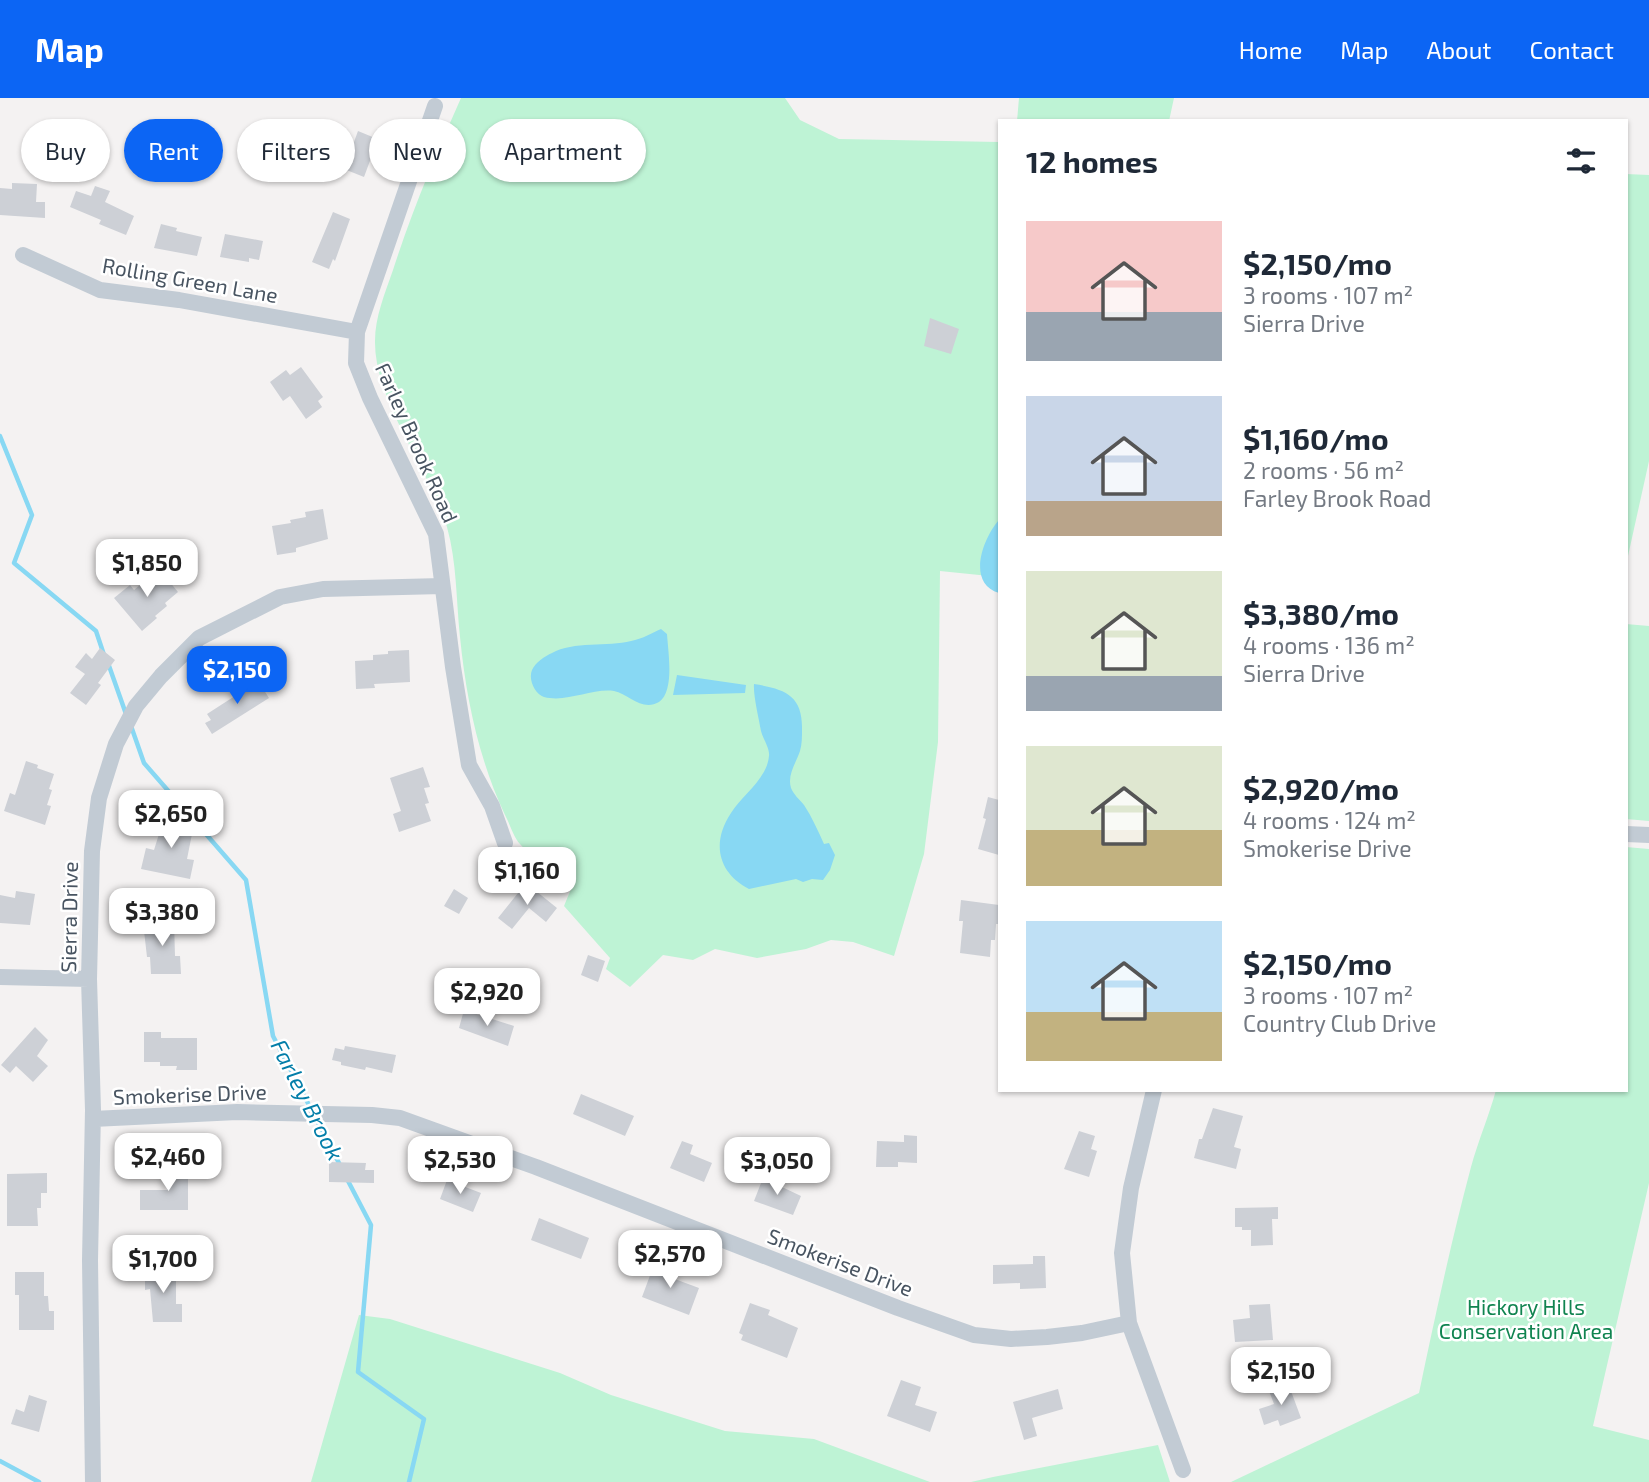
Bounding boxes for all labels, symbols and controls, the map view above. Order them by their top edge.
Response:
text: Map [35,29,104,69]
text: Home [1239,35,1302,64]
text: Map [1340,35,1388,64]
text: About [1426,35,1492,64]
text: Contact [1530,35,1614,64]
chip: Buy [21,119,110,182]
chip: Rent [124,119,223,182]
chip: Filters [237,119,355,182]
chip: New [369,119,466,182]
chip: Apartment [480,119,646,182]
icon: filters [1562,142,1600,180]
text: 12 homes [1026,143,1158,179]
text: $2,150/mo [1243,245,1392,281]
icon: home [1082,249,1166,333]
street label: Rolling Green Lane [101,252,280,307]
text: 3 rooms · 107 m² [1243,281,1413,309]
text: Sierra Drive [1243,309,1365,337]
street label: Farley Brook Road [371,359,464,526]
text: $1,160/mo [1243,420,1389,456]
icon: home [1082,424,1166,508]
text: 2 rooms · 56 m² [1243,456,1404,484]
text: Farley Brook Road [1243,484,1432,512]
pin: $1,850 [90,540,204,599]
text: $1,850 [112,548,182,576]
text: $3,380/mo [1243,595,1399,631]
icon: home [1082,599,1166,683]
text: 4 rooms · 136 m² [1243,631,1415,659]
pin: $2,150 [180,646,294,706]
text: $2,150 [203,655,271,683]
text: Sierra Drive [1243,659,1365,687]
text: $2,920/mo [1243,770,1399,806]
icon: home [1082,774,1166,858]
pin: $2,650 [114,790,228,850]
text: $2,650 [134,799,208,827]
text: 4 rooms · 124 m² [1243,806,1416,834]
text: Smokerise Drive [1243,834,1412,862]
pin: $1,160 [470,848,584,907]
text: $1,160 [494,856,560,884]
street label: Sierra Drive [55,861,82,973]
pin: $3,380 [105,888,219,948]
text: $3,380 [125,897,199,925]
text: $2,150/mo [1243,945,1392,981]
icon: home [1082,949,1166,1033]
pin: $2,920 [430,968,544,1028]
text: $2,920 [450,977,524,1005]
text: 3 rooms · 107 m² [1243,981,1413,1009]
text: Country Club Drive [1243,1009,1436,1037]
water label: Farley Brook [265,1034,350,1165]
street label: Smokerise Drive [113,1078,267,1109]
pin: $2,460 [111,1134,225,1193]
pin: $2,530 [403,1136,517,1196]
pin: $3,050 [720,1138,834,1197]
text: $2,460 [131,1142,205,1170]
text: $2,530 [424,1145,496,1173]
text: $3,050 [740,1146,814,1174]
street label: Smokerise Drive [764,1222,917,1301]
pin: $2,570 [613,1230,727,1290]
pin: $1,700 [106,1236,220,1295]
text: $2,570 [634,1239,706,1267]
text: $1,700 [128,1244,198,1272]
park label: Hickory Hills Conservation Area [1439,1294,1613,1343]
pin: $2,150 [1224,1348,1338,1407]
text: $2,150 [1247,1356,1315,1384]

